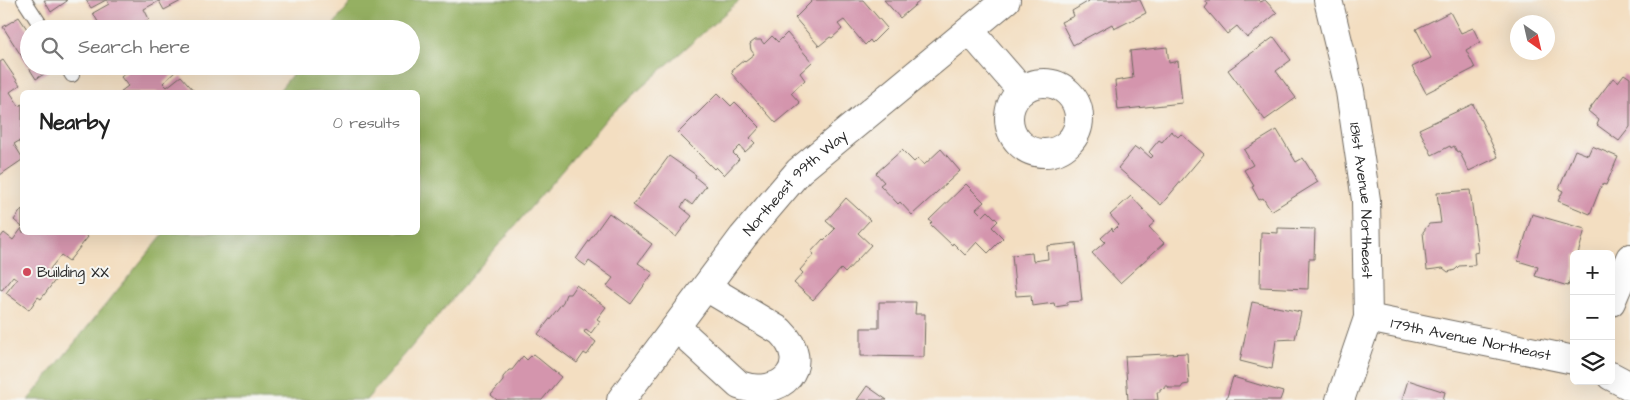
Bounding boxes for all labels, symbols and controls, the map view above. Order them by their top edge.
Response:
north arrow [1510,15,1555,60]
search box [20,20,420,75]
icon: search [38,34,66,62]
text: Search here [78,34,190,61]
text: Nearby [40,108,110,137]
text: 0 results [333,112,400,134]
street label: 181st Avenue Northeast [1344,121,1377,279]
street label: Northeast 99th Way [738,125,853,241]
map controls [1570,250,1615,385]
button: + [1570,250,1615,295]
place label: Building XX [37,262,109,284]
marker: Building XX [21,266,33,278]
button: − [1570,295,1615,340]
street label: 179th Avenue Northeast [1389,313,1553,366]
button: layers [1570,340,1615,385]

